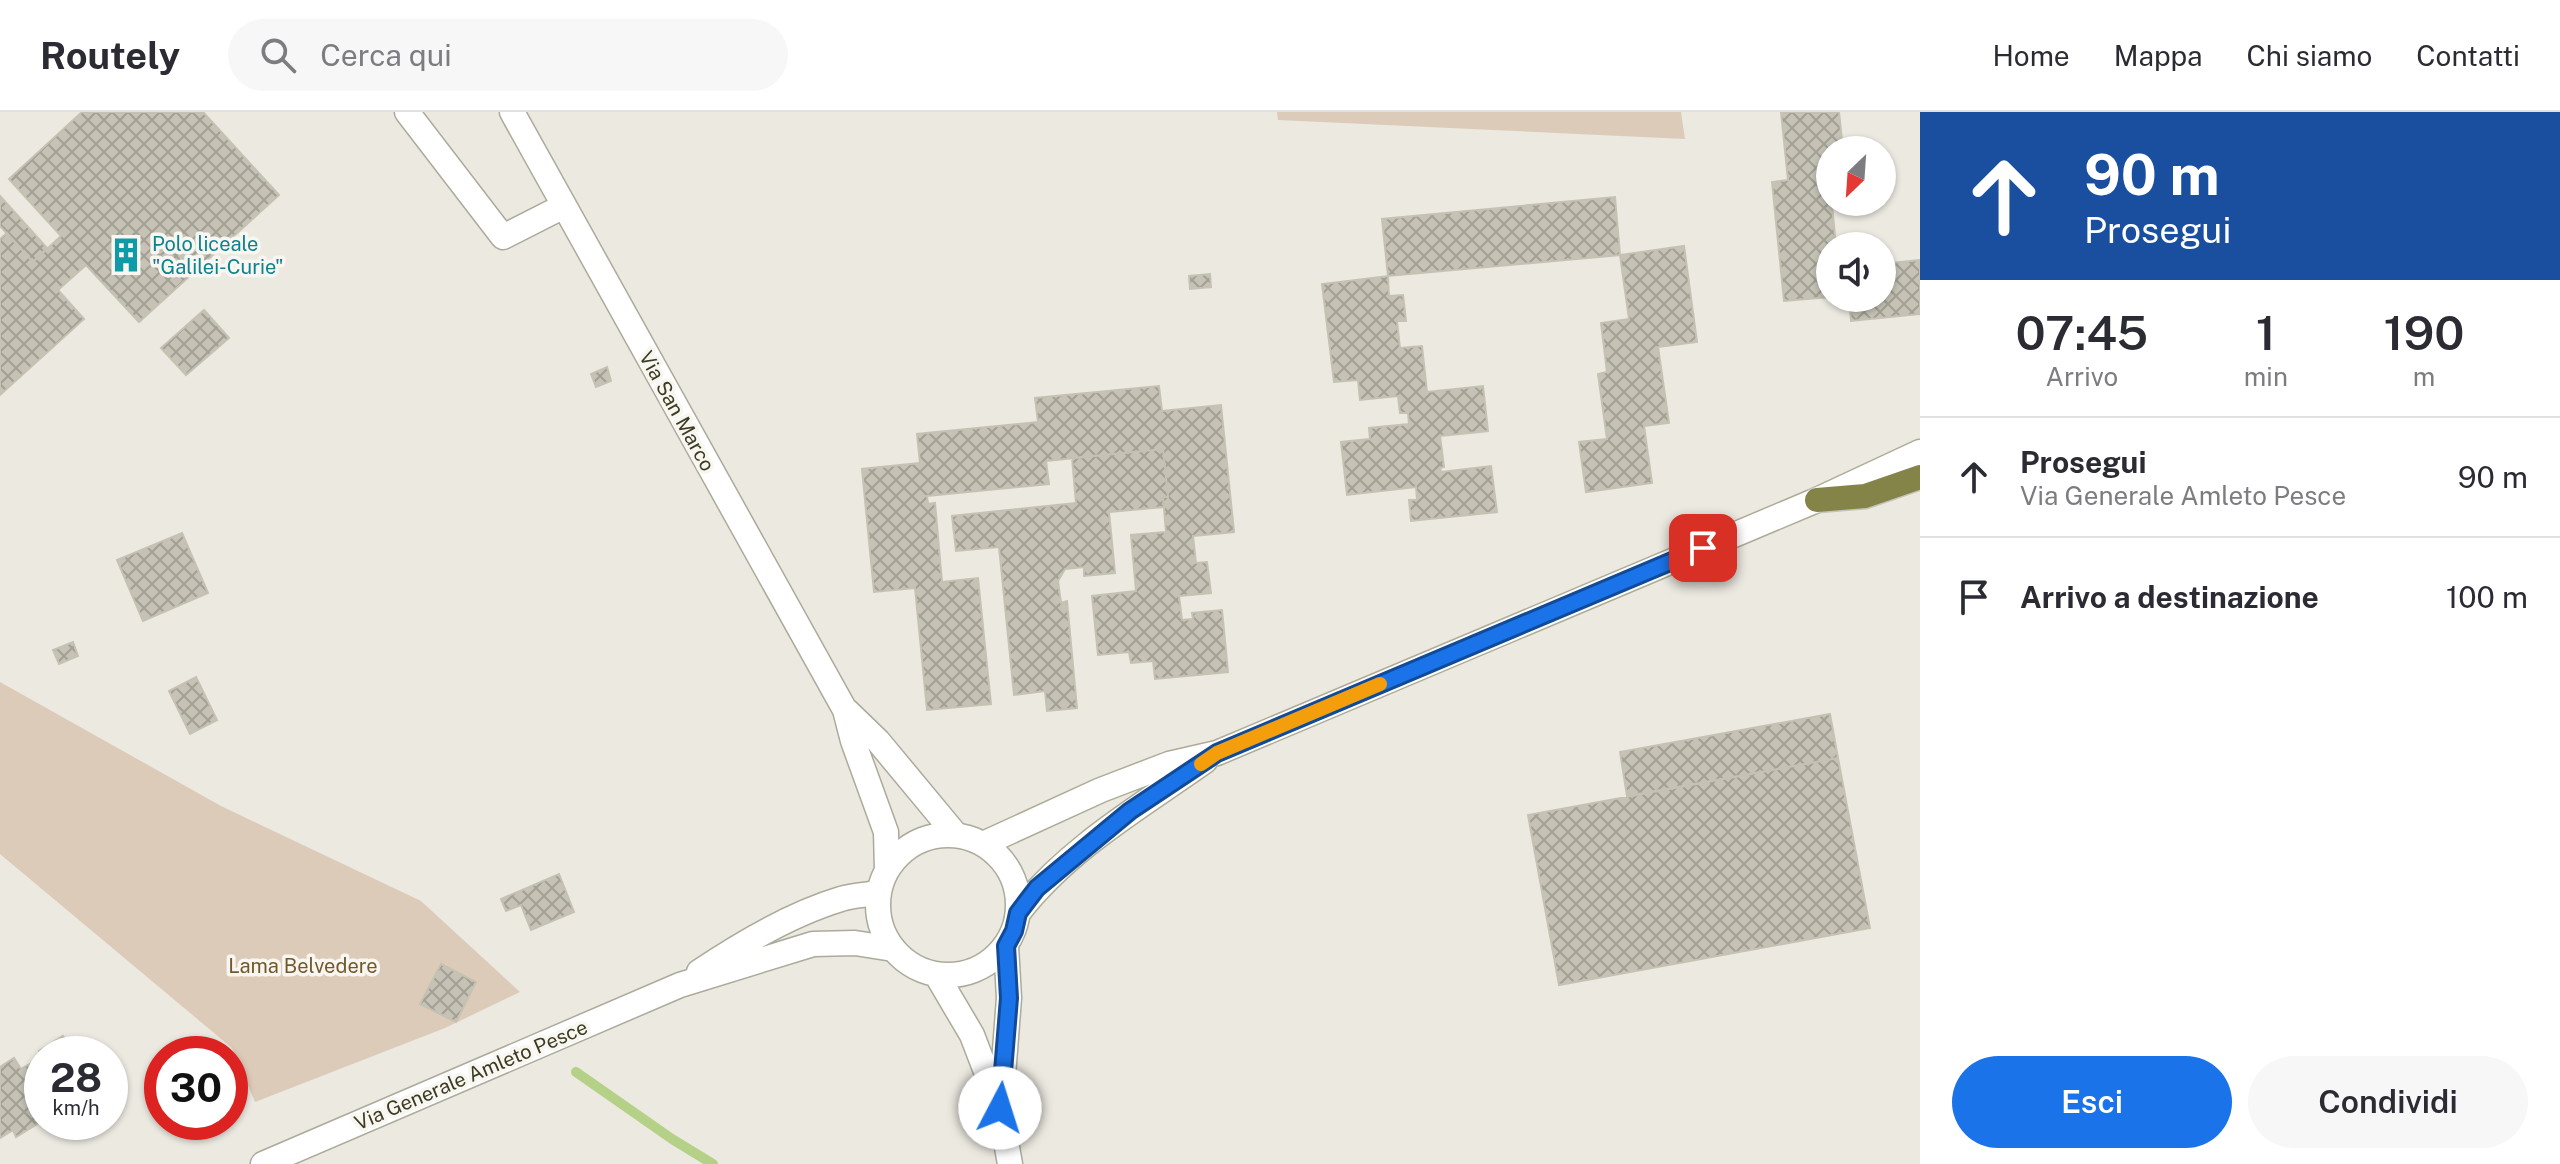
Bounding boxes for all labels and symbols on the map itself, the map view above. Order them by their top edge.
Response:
north arrow [1816,136,1896,216]
place label: Polo liceale "Galilei-Curie" [152,232,283,279]
building icon: Polo liceale "Galilei-Curie" [107,236,145,274]
street label: Via San Marco [634,347,720,475]
pin [1669,514,1737,582]
park label: Lama Belvedere [228,954,378,978]
street label: Via Generale Amleto Pesce [351,1015,591,1135]
speed limit sign: 30 [144,1036,248,1140]
position arrow [958,1066,1042,1150]

